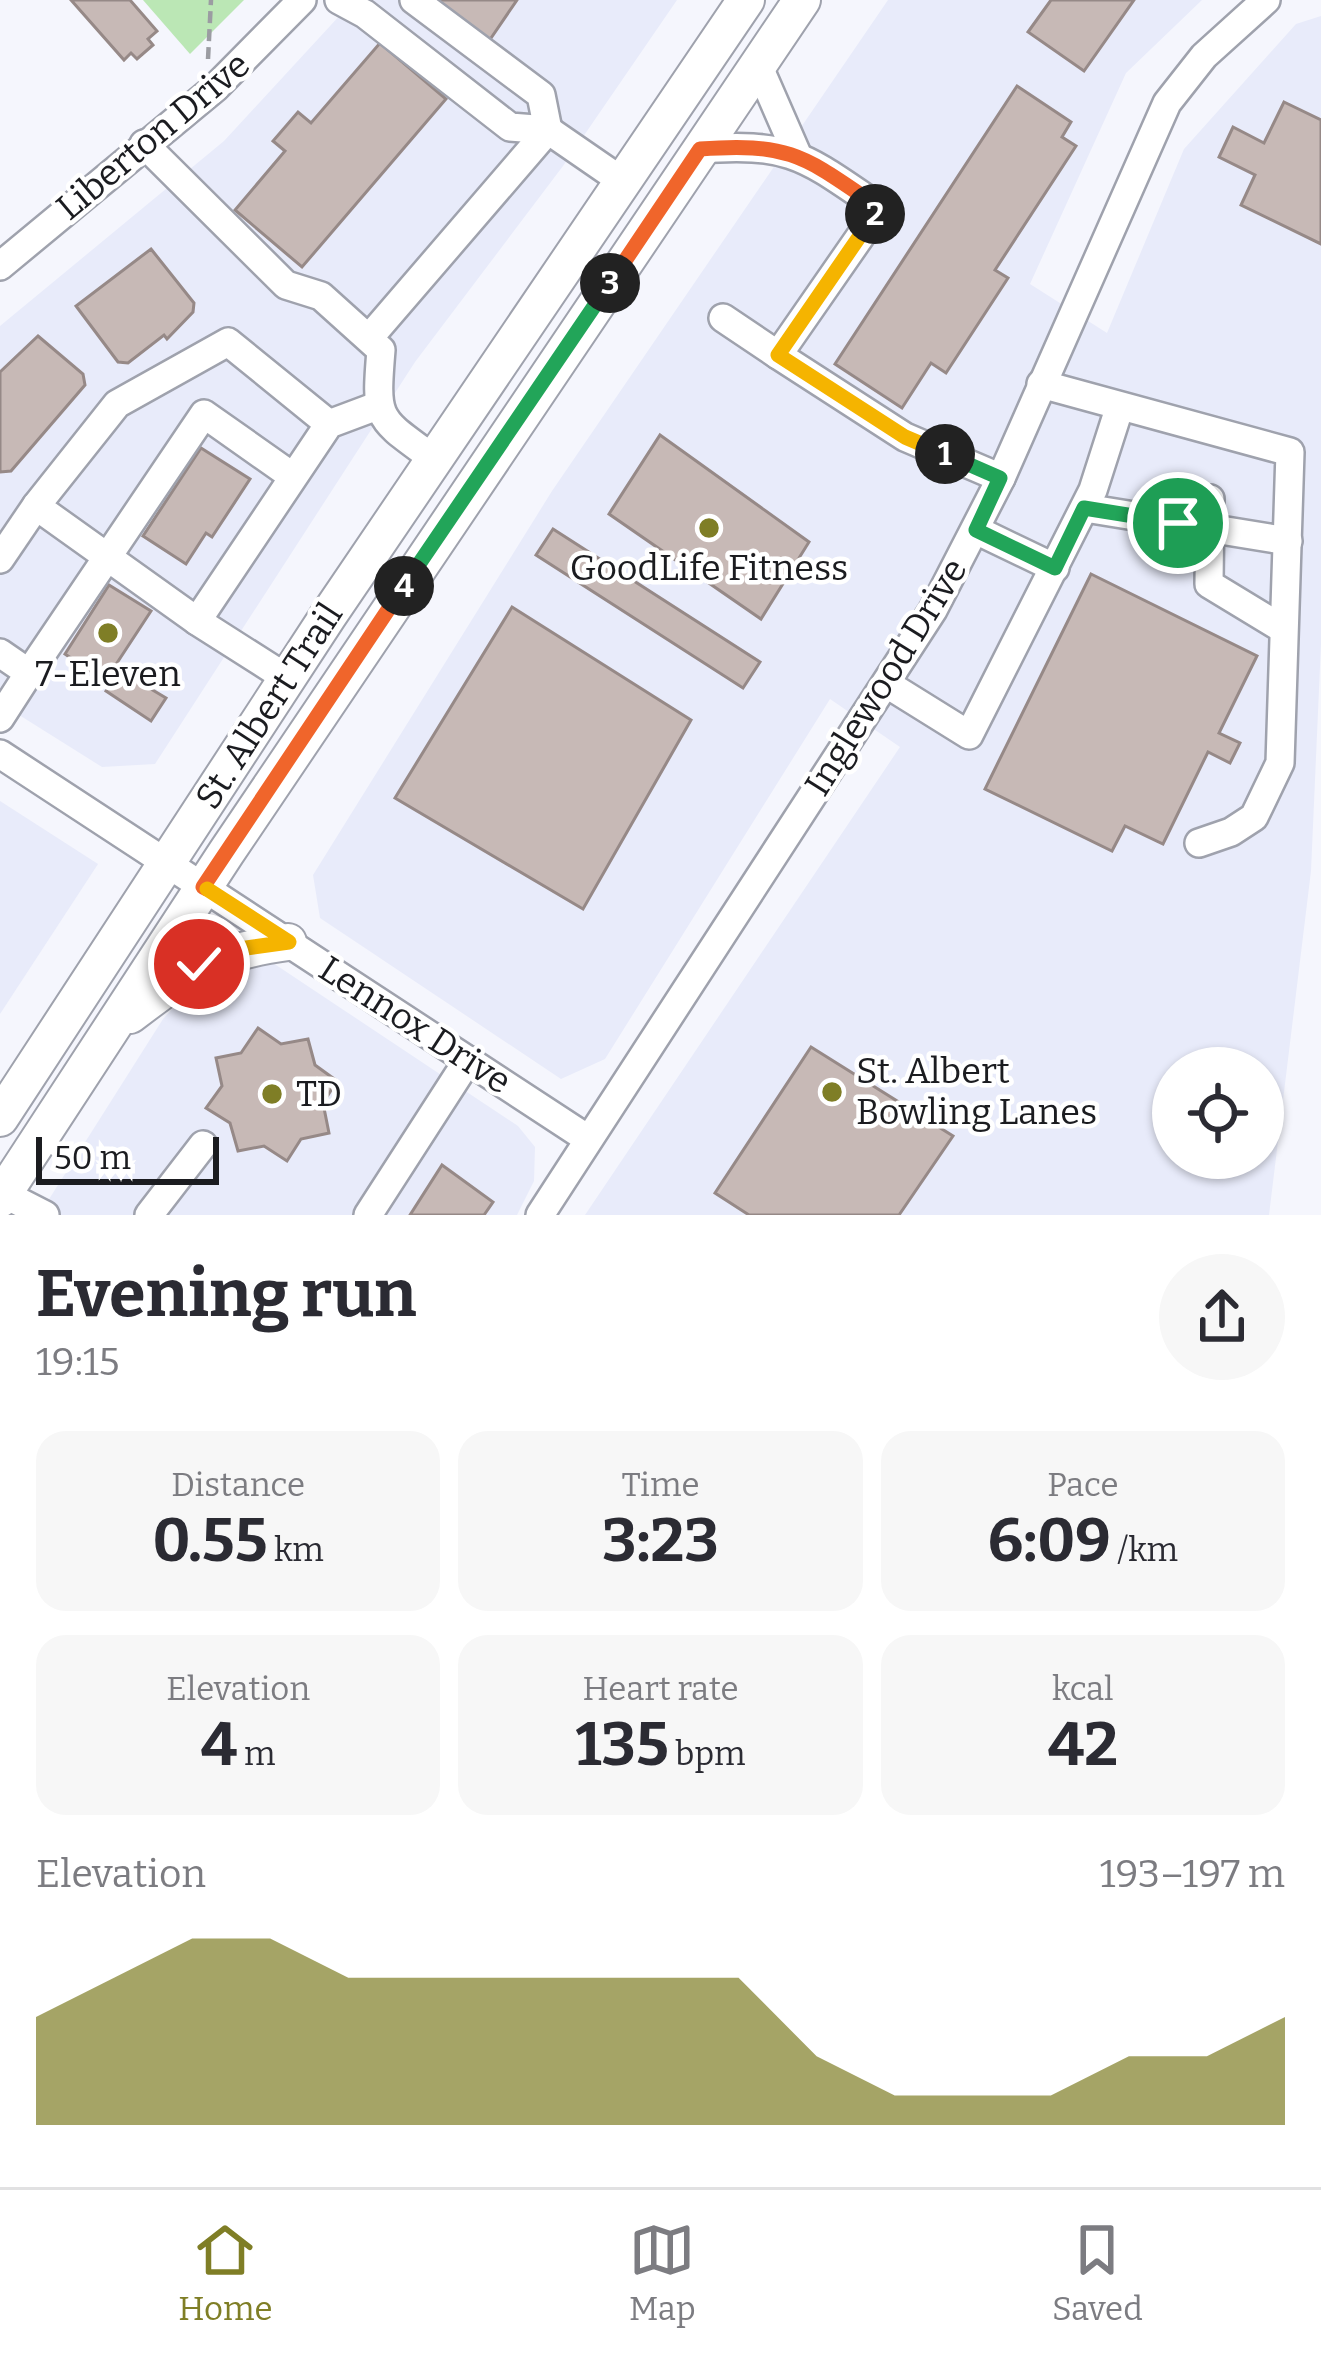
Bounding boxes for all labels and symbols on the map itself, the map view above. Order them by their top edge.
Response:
street label: Liberton Drive [48,43,258,229]
pin: 2 [845,184,905,244]
pin: 3 [580,253,640,313]
pin: 1 [915,424,975,484]
pin [1127,472,1229,574]
marker: GoodLife Fitness [696,515,722,541]
place label: GoodLife Fitness [570,546,848,590]
street label: Inglewood Drive [795,550,977,804]
pin: 4 [374,556,434,616]
street label: St. Albert Trail [186,595,352,817]
marker: 7-Eleven [95,620,121,646]
place label: 7-Eleven [35,652,181,696]
pin [148,913,250,1015]
street label: Lennox Drive [311,947,519,1103]
place label: St. Albert Bowling Lanes [856,1049,1097,1134]
place label: TD [296,1072,342,1116]
marker: St. Albert Bowling Lanes [819,1079,845,1105]
marker: TD [259,1081,285,1107]
scale bar [36,1131,219,1184]

